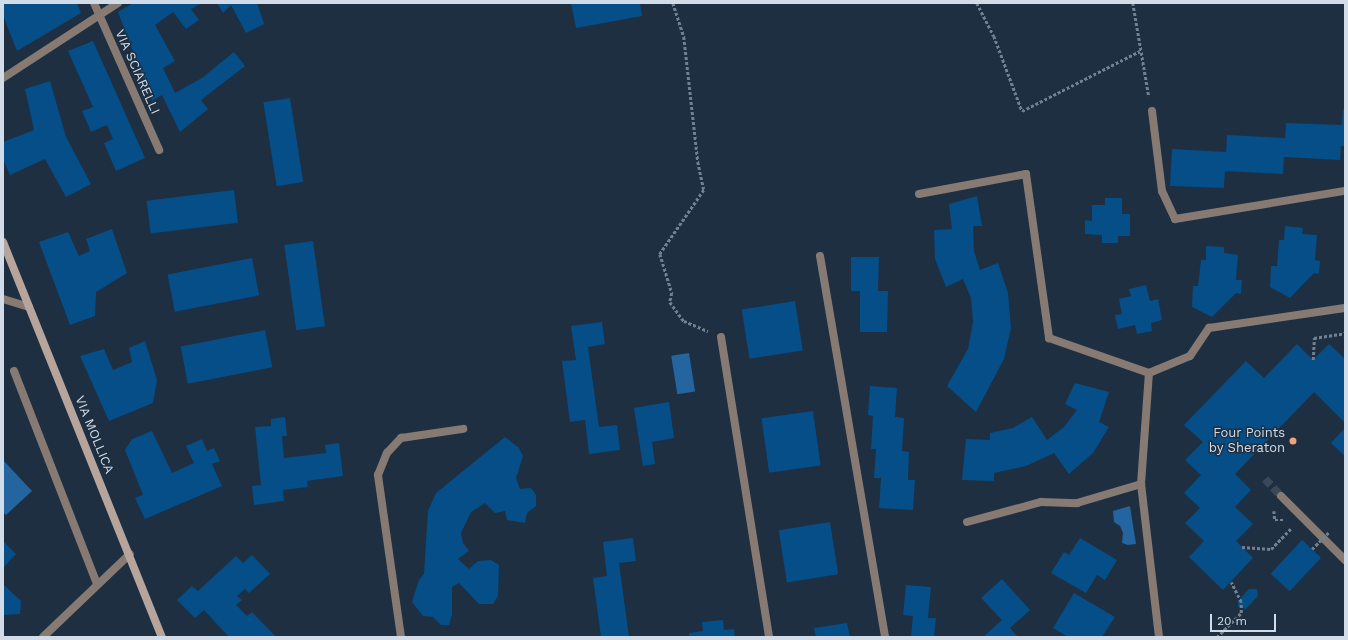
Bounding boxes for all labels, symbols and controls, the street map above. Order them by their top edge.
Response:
street label: VIA SCIARELLI [111,27,163,117]
street label: VIA MOLLICA [71,394,117,476]
place label: Four Points by Sheraton [1209,426,1285,457]
marker: Four Points by Sheraton [1288,436,1298,446]
scale bar [1212,606,1278,632]
text: 20 m [1217,614,1247,628]

